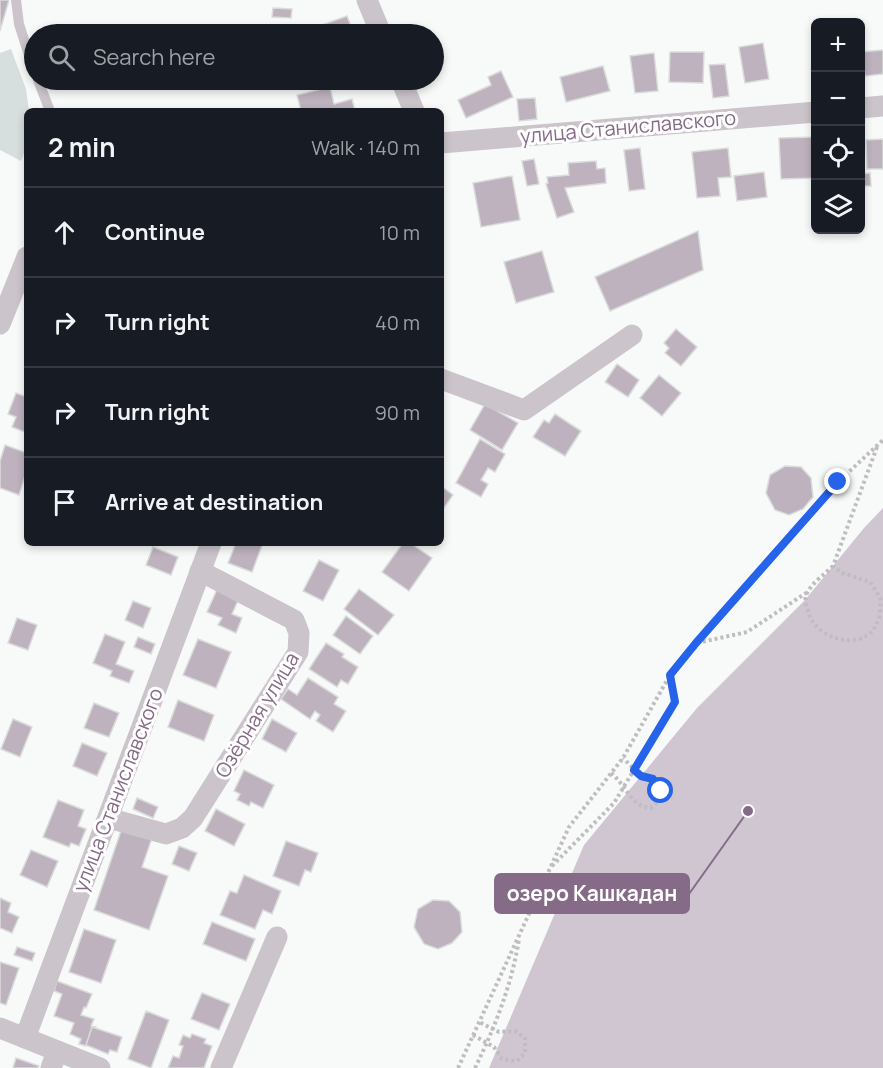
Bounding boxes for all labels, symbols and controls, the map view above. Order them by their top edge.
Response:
map controls [811,18,865,234]
button: + [811,18,865,72]
search box [24,24,444,90]
icon: search [45,41,78,74]
text: Search here [93,42,215,72]
button: − [811,72,865,126]
street label: улица Станиславского [519,104,737,149]
button: locate [811,126,865,180]
text: 2 min [48,129,116,165]
text: Walk · 140 m [311,134,420,161]
button: layers [811,180,865,234]
icon: ahead [48,216,81,249]
text: Continue [105,217,205,247]
text: 10 m [379,219,420,246]
icon: right [48,306,81,339]
text: Turn right [105,307,210,337]
text: 40 m [375,309,420,336]
icon: right [48,396,81,429]
text: Turn right [105,397,210,427]
text: 90 m [374,399,420,426]
route end [824,468,850,494]
icon: arrive [48,486,81,519]
text: Arrive at destination [105,487,323,517]
street label: Озёрная улица [208,647,305,783]
street label: улица Станиславского [66,684,169,896]
route start [647,777,673,803]
callout: озеро Кашкадан [495,874,689,913]
text: озеро Кашкадан [507,879,677,907]

